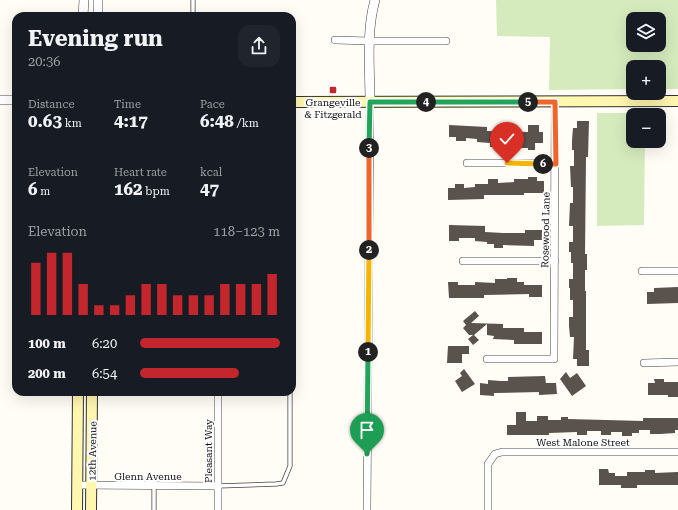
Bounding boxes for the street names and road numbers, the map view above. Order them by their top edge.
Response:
street label: Rosewood Lane [539,191,552,268]
street label: Pleasant Way [203,419,214,483]
street label: 12th Avenue [86,421,99,481]
street label: West Malone Street [536,437,630,448]
street label: Glenn Avenue [114,471,182,482]

